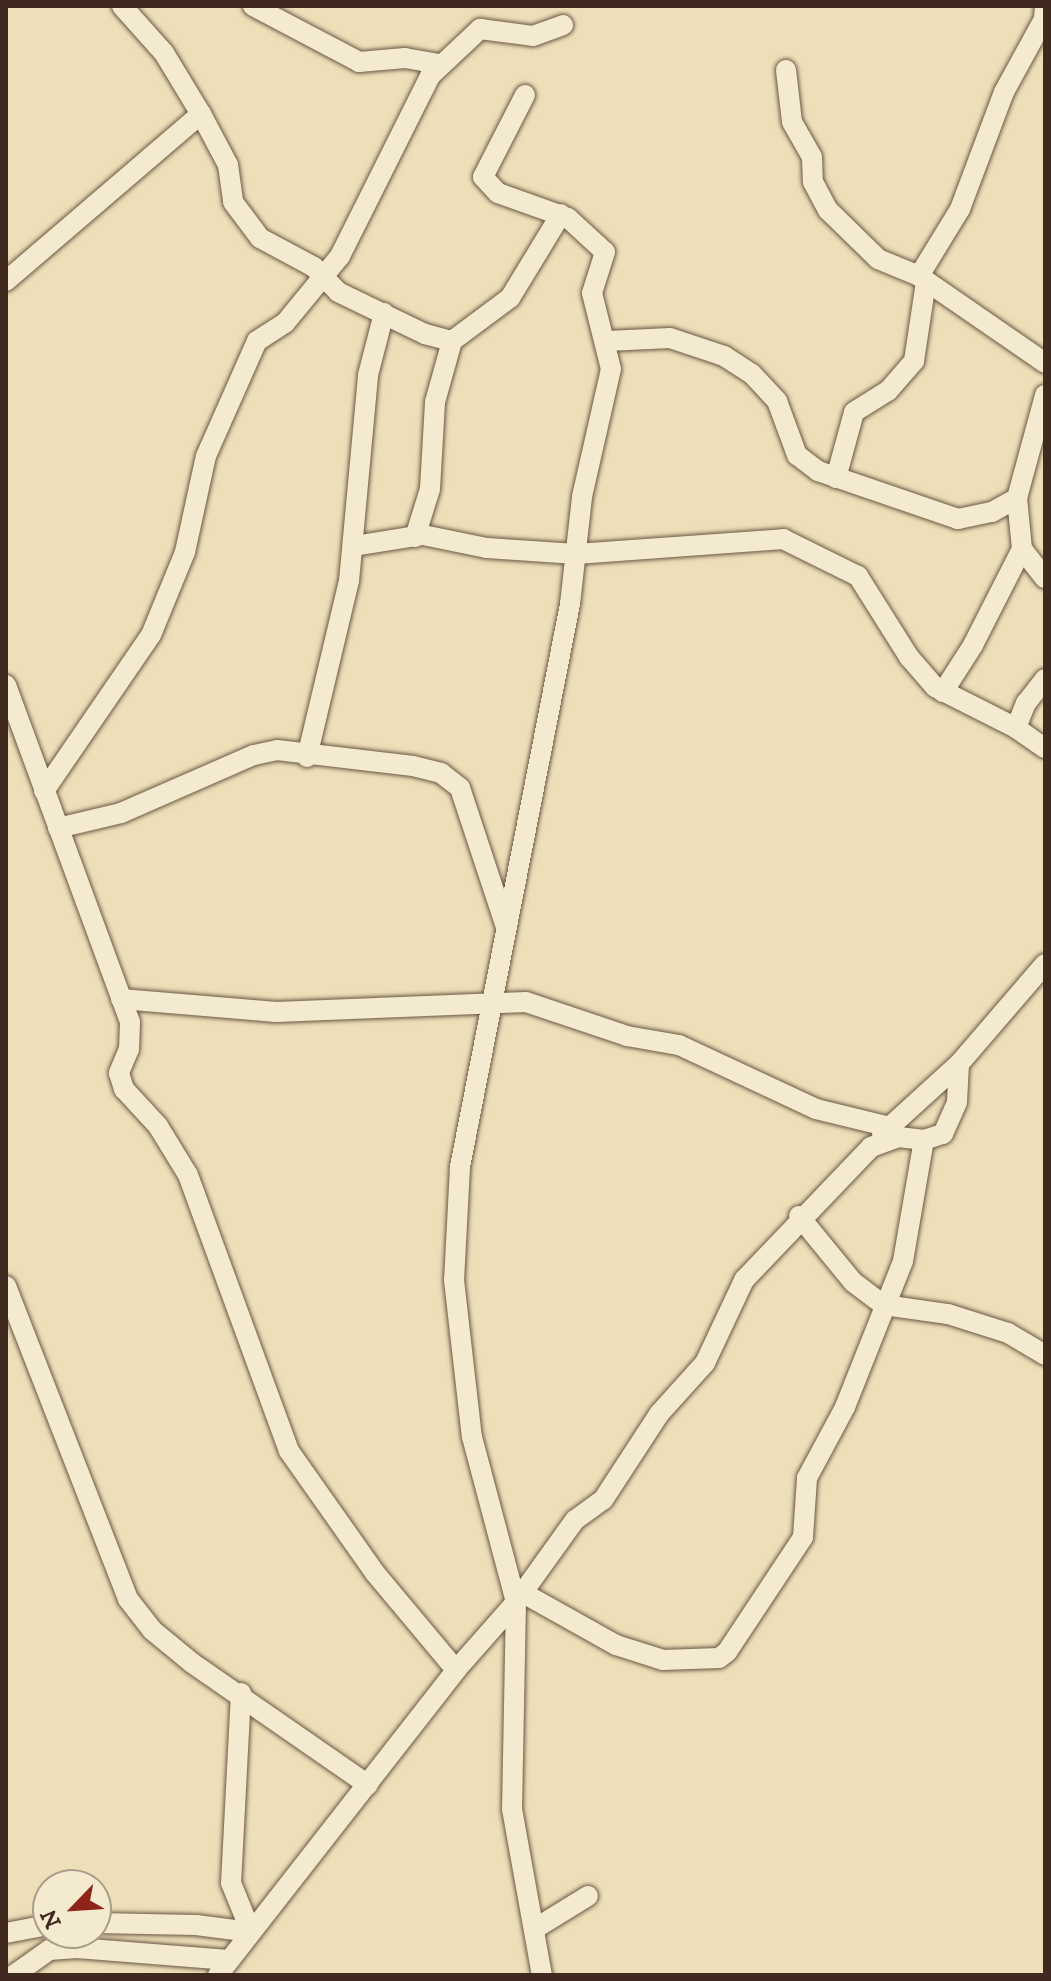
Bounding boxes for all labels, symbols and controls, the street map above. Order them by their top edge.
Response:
north arrow [32,1869,112,1949]
text: N [36,1905,68,1932]

